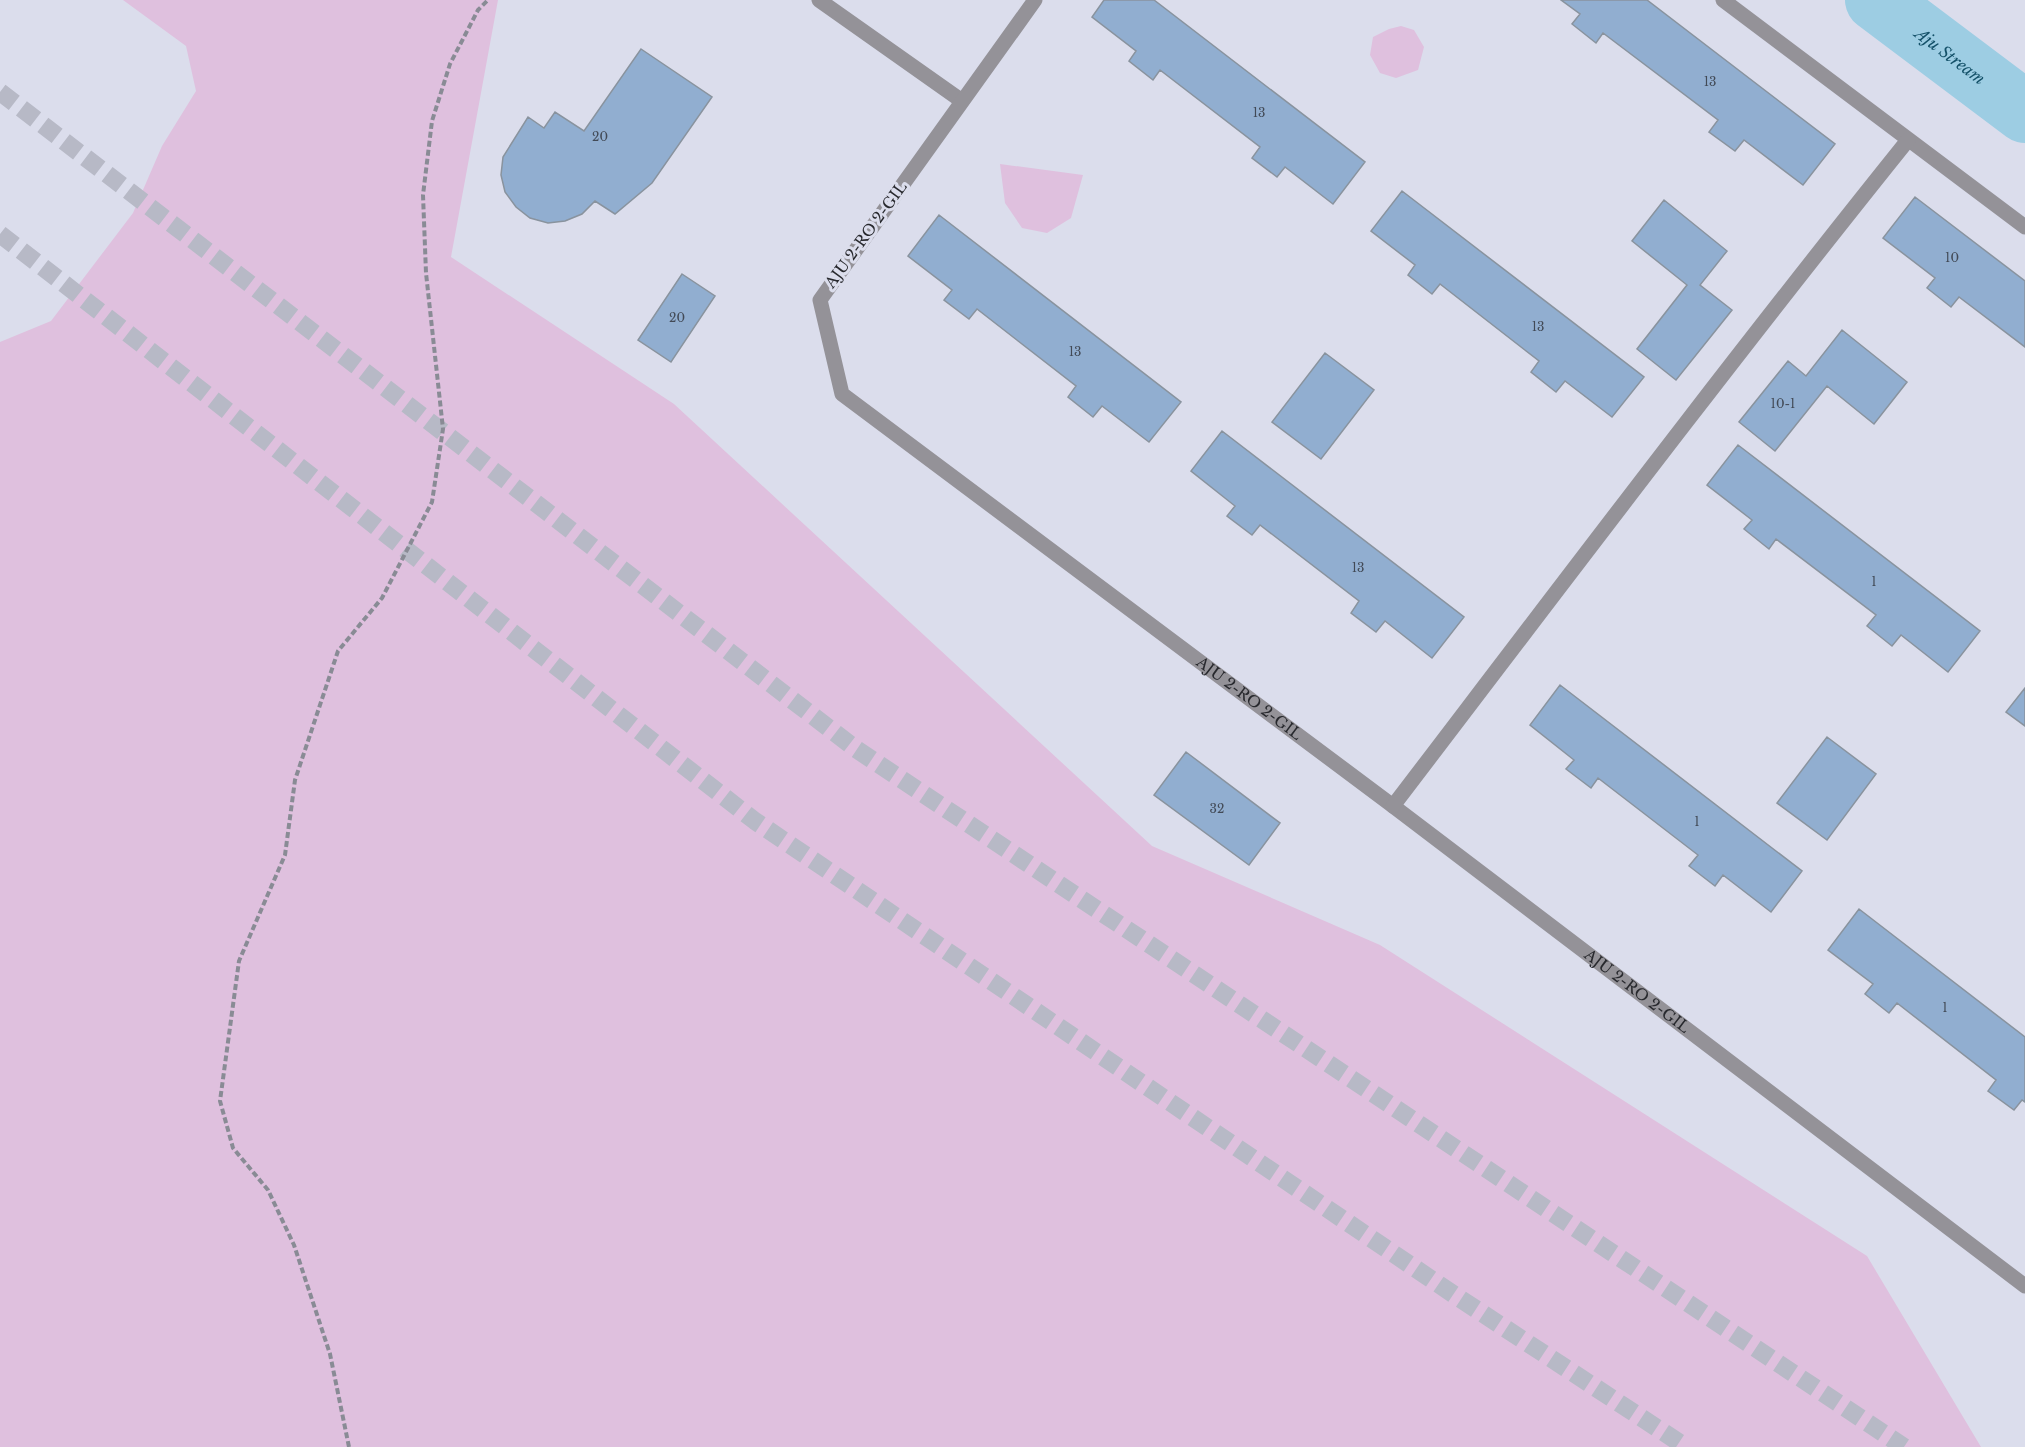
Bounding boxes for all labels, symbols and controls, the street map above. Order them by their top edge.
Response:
water label: Aju Stream [1910,22,1989,89]
house number: 13 [1704,74,1716,89]
house number: 13 [1253,105,1265,120]
house number: 20 [592,129,608,144]
street label: AJU 2-RO 2-GIL [820,178,911,292]
house number: 10 [1945,250,1959,265]
house number: 20 [669,310,685,325]
house number: 13 [1532,319,1544,334]
house number: 13 [1069,344,1081,359]
house number: 10-1 [1771,396,1795,411]
house number: 13 [1352,560,1364,575]
house number: 1 [1871,574,1877,589]
street label: AJU 2-RO 2-GIL [1192,652,1306,744]
house number: 32 [1210,801,1224,816]
house number: 1 [1694,814,1700,829]
street label: AJU 2-RO 2-GIL [1580,944,1694,1037]
house number: 1 [1942,1000,1948,1015]

